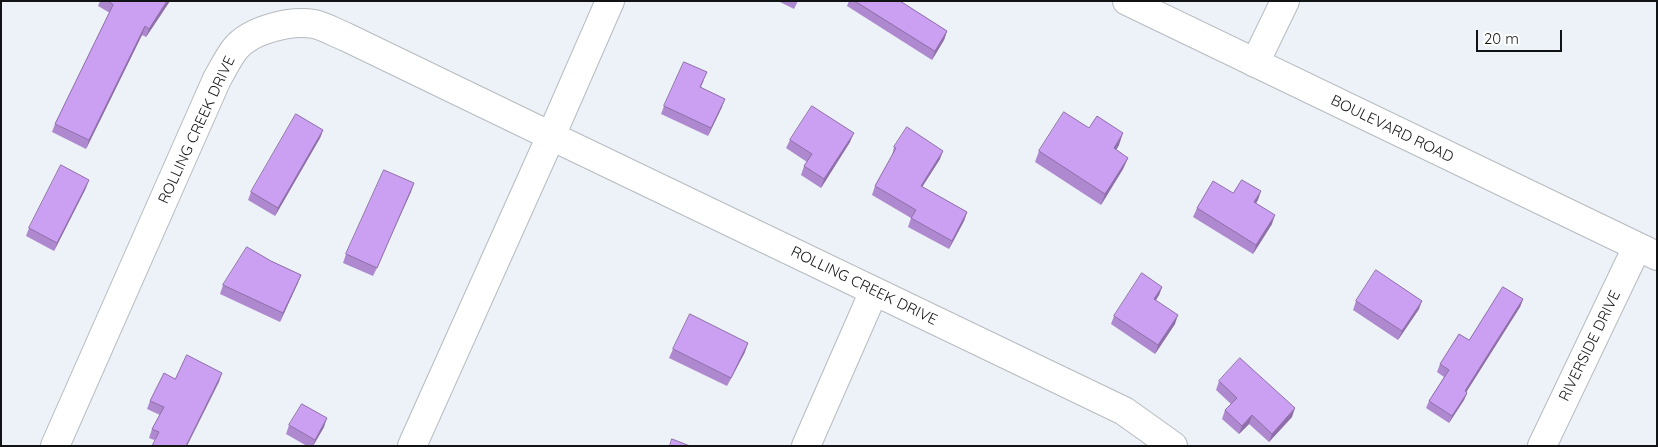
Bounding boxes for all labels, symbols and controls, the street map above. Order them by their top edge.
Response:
scale bar [1478,20,1564,52]
text: 20 m [1484,29,1519,48]
street label: ROLLING CREEK DRIVE [155,53,239,207]
street label: BOULEVARD ROAD [1328,91,1456,167]
street label: ROLLING CREEK DRIVE [788,243,940,329]
street label: RIVERSIDE DRIVE [1555,288,1625,404]

